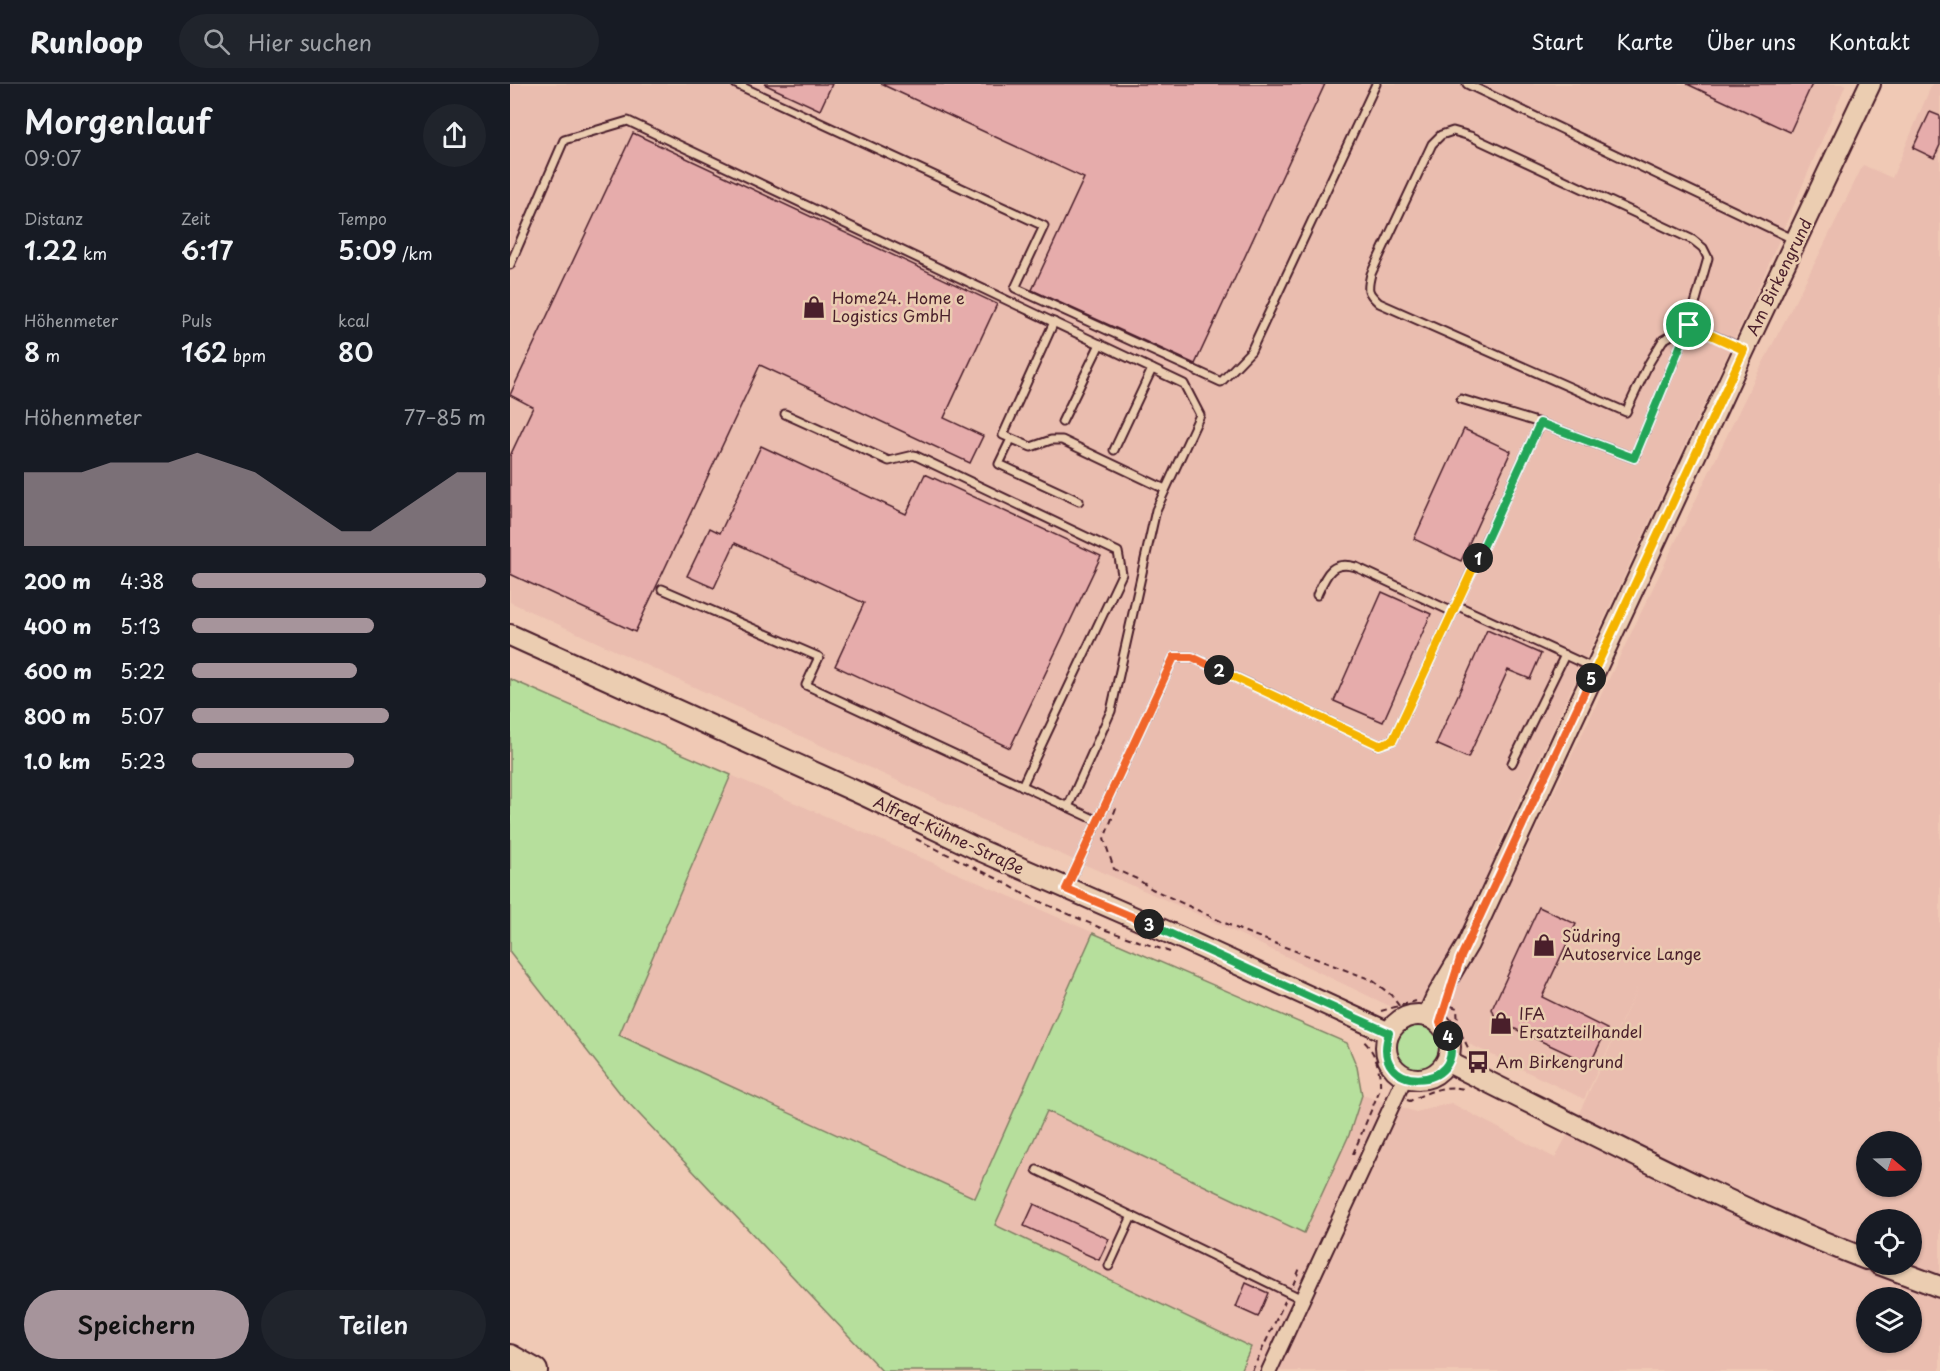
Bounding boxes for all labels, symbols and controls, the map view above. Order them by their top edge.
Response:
search box [179,14,599,68]
text: Runloop [30,20,143,63]
icon: search [200,25,233,58]
text: Hier suchen [248,25,372,58]
text: Start [1531,25,1583,57]
text: Karte [1616,25,1673,57]
text: Über uns [1706,25,1796,57]
text: Kontakt [1829,25,1910,57]
text: Morgenlauf [24,95,211,145]
button: share [423,104,486,167]
text: 09:07 [24,143,81,173]
text: Distanz [24,206,83,230]
text: Zeit [181,206,210,230]
text: Tempo [338,206,387,230]
street label: Am Birkengrund [1739,214,1817,339]
text: 1.22 [24,230,78,269]
text: 6:17 [181,230,233,269]
text: 5:09 [338,230,397,269]
text: km [78,241,107,265]
text: /km [397,241,433,265]
place label: Home24. Home e Logistics GmbH [832,285,965,327]
shop icon: Home24. Home e Logistics GmbH [801,294,827,320]
pin [1663,299,1714,350]
text: Höhenmeter [24,308,118,332]
text: Puls [181,308,212,332]
text: kcal [338,308,370,332]
icon: arrive [1672,308,1705,341]
text: 8 [24,332,40,371]
text: 162 [181,332,228,371]
text: 80 [338,332,373,371]
text: m [40,343,60,367]
text: bpm [228,343,266,367]
text: Höhenmeter [24,402,142,432]
text: 77–85 m [404,402,486,432]
pin: 1 [1463,543,1493,573]
text: 1 [1474,546,1482,570]
text: 200 m [24,566,91,596]
text: 4:38 [120,566,165,596]
text: 400 m [24,611,92,641]
text: 5:13 [120,611,161,641]
pin: 2 [1204,655,1234,685]
text: 600 m [24,656,92,686]
text: 5:22 [120,656,165,686]
text: 2 [1213,658,1225,682]
pin: 5 [1576,663,1606,693]
text: 5 [1586,666,1596,690]
text: 800 m [24,701,91,731]
text: 5:07 [120,701,164,731]
text: 1.0 km [24,746,91,776]
text: 5:23 [120,746,166,776]
street label: Alfred-Kühne-Straße [870,789,1029,880]
pin: 3 [1134,909,1164,939]
text: 3 [1144,912,1154,936]
place label: Südring Autoservice Lange [1562,923,1702,965]
shop icon: Südring Autoservice Lange [1531,932,1557,958]
place label: IFA Ersatzteilhandel [1519,1001,1642,1043]
shop icon: IFA Ersatzteilhandel [1488,1010,1514,1036]
pin: 4 [1433,1021,1463,1051]
text: 4 [1443,1024,1453,1048]
bus stop icon: Am Birkengrund [1465,1049,1491,1075]
place label: Am Birkengrund [1496,1049,1623,1073]
north arrow [1856,1131,1922,1197]
map controls [1856,1131,1922,1353]
button: locate [1856,1209,1922,1275]
button: layers [1856,1287,1922,1353]
button: Speichern [24,1290,249,1359]
button: Teilen [261,1290,486,1359]

